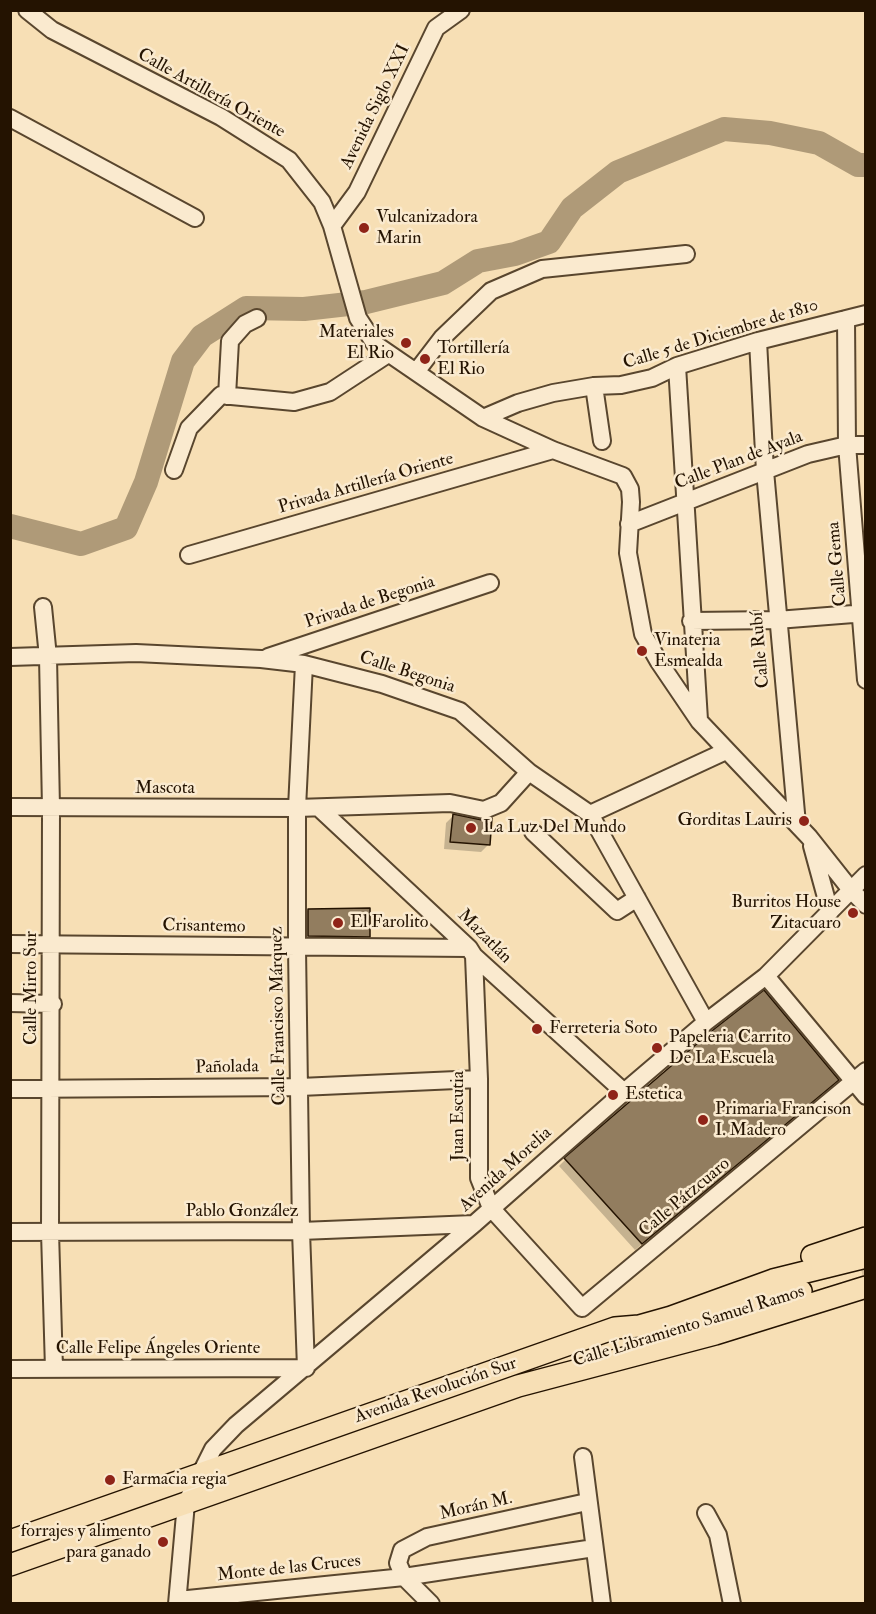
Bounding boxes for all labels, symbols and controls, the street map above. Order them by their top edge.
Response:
street label: Avenida Siglo XXI [336,41,416,173]
street label: Calle Artillería Oriente [134,45,288,143]
place label: Vulcanizadora Marin [376,207,478,250]
marker: Vulcanizadora Marin [357,221,371,235]
street label: Calle 5 de Diciembre de 1810 [621,295,821,375]
place label: Materiales El Rio [319,322,394,364]
marker: Materiales El Rio [399,336,413,350]
place label: Tortillería El Rio [437,338,510,380]
marker: Tortillería El Rio [418,352,432,366]
street label: Calle Plan de Ayala [672,427,806,495]
street label: Privada Artillería Oriente [276,449,456,519]
street label: Calle Gema [824,521,852,607]
street label: Privada de Begonia [302,572,438,634]
street label: Calle Rubí [747,611,775,689]
place label: Vinateria Esmealda [654,630,723,672]
marker: Vinateria Esmealda [635,644,649,658]
street label: Calle Begonia [356,647,458,699]
street label: Mascota [135,778,195,800]
place label: Gorditas Lauris [677,810,792,832]
marker: Gorditas Lauris [797,814,811,828]
place label: La Luz Del Mundo [483,817,626,839]
marker: La Luz Del Mundo [464,821,478,835]
place label: Burritos House Zitacuaro [731,892,841,934]
street label: Mazatlán [452,905,516,969]
marker: Burritos House Zitacuaro [846,906,860,920]
place label: El Farolito [350,912,429,934]
street label: Crisantemo [162,915,246,939]
marker: El Farolito [331,916,345,930]
street label: Calle Francisco Márquez [267,926,291,1106]
street label: Calle Mirto Sur [21,931,43,1045]
place label: Ferreteria Soto [549,1018,657,1040]
marker: Ferreteria Soto [530,1022,544,1036]
place label: Papeleria Carrito De La Escuela [669,1027,791,1070]
marker: Papeleria Carrito De La Escuela [650,1041,664,1055]
street label: Pañolada [195,1057,259,1079]
street label: Juan Escutia [448,1071,470,1161]
place label: Estetica [625,1084,683,1106]
marker: Estetica [606,1088,620,1102]
place label: Primaria Francison I. Madero [715,1099,851,1142]
marker: Primaria Francison I. Madero [696,1113,710,1127]
street label: Avenida Morelia [455,1123,557,1217]
street label: Calle Pátzcuaro [635,1154,735,1242]
street label: Pablo González [185,1201,299,1223]
street label: Calle Libramiento Samuel Ramos [571,1281,807,1373]
street label: Calle Felipe Ángeles Oriente [56,1338,260,1360]
street label: Avenida Revolución Sur [352,1353,520,1429]
place label: Farmacia regia [122,1469,227,1491]
marker: Farmacia regia [103,1473,117,1487]
street label: Morán M. [438,1488,514,1526]
place label: forrajes y alimento para ganado [21,1521,151,1564]
marker: forrajes y alimento para ganado [156,1535,170,1549]
street label: Monte de las Cruces [216,1551,362,1587]

